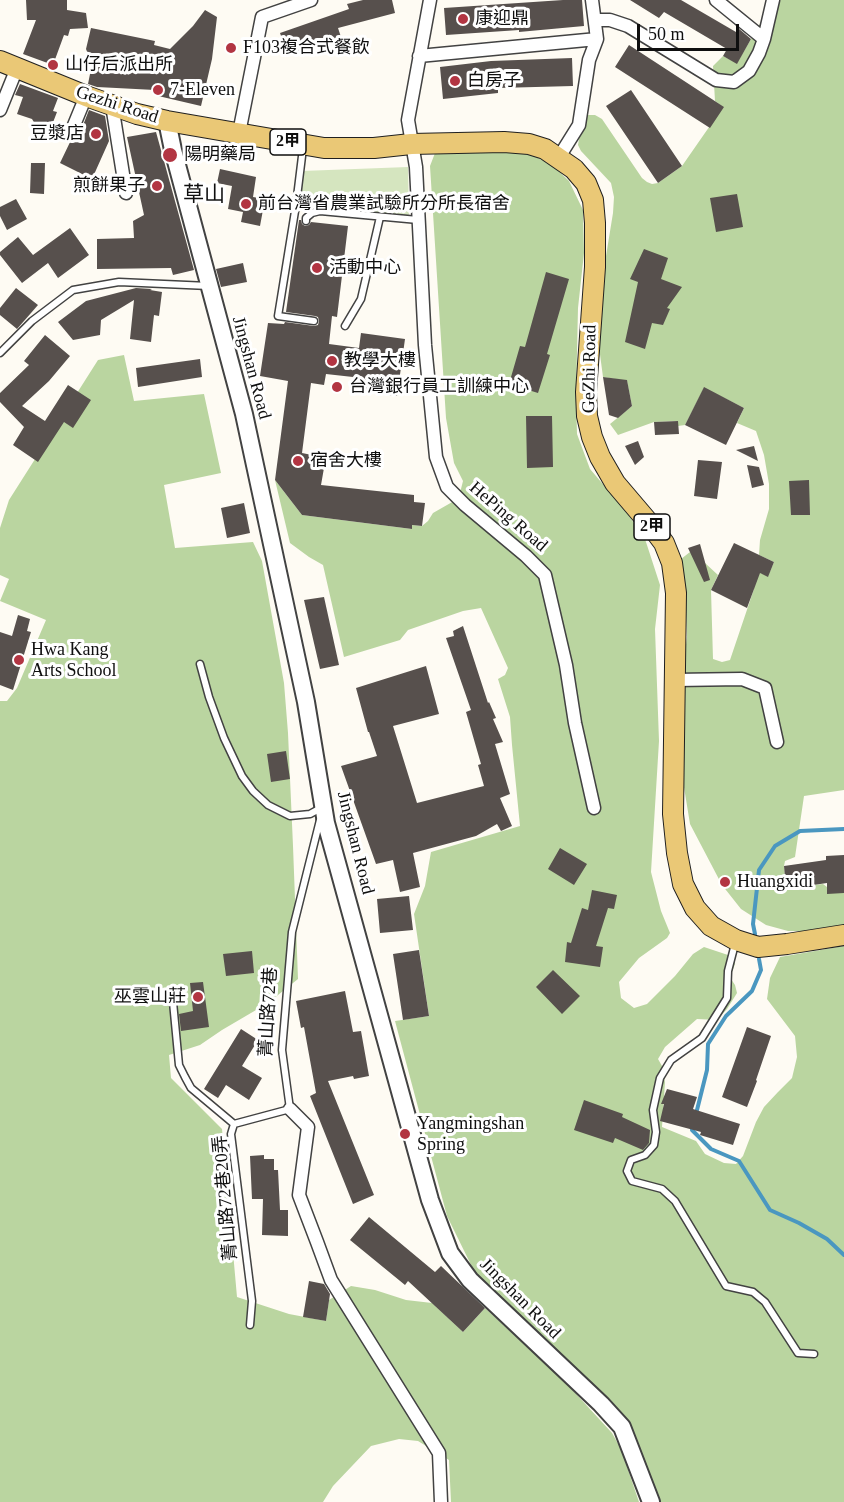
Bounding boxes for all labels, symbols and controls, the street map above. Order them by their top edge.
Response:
place label: 康迎鼎 [475,8,529,30]
marker: 康迎鼎 [456,12,470,26]
scale bar [640,12,742,50]
text: 50 m [648,24,685,44]
place label: F103複合式餐飲 [243,37,370,59]
marker: F103複合式餐飲 [224,41,238,55]
place label: 山仔后派出所 [65,54,173,76]
marker: 山仔后派出所 [46,58,60,72]
place label: 白房子 [467,70,521,92]
marker: 白房子 [448,74,462,88]
place label: 7-Eleven [170,79,235,101]
street label: Gezhi Road [73,82,161,128]
marker: 7-Eleven [151,83,165,97]
place label: 豆漿店 [30,123,84,145]
marker: 豆漿店 [89,127,103,141]
road number: 2甲 [270,129,306,155]
place label: 陽明藥局 [184,144,256,166]
marker: 陽明藥局 [161,146,179,164]
place label: 煎餅果子 [73,175,145,197]
marker: 煎餅果子 [150,179,164,193]
district label: 草山 [183,182,225,208]
place label: 前台灣省農業試驗所分所長宿舍 [258,193,510,215]
marker: 前台灣省農業試驗所分所長宿舍 [239,197,253,211]
place label: 活動中心 [329,257,401,279]
marker: 活動中心 [310,261,324,275]
street label: Jingshan Road [227,314,275,422]
street label: GeZhi Road [578,325,602,413]
place label: 教學大樓 [344,350,416,372]
marker: 教學大樓 [325,354,339,368]
place label: 台灣銀行員工訓練中心 [349,376,529,398]
marker: 台灣銀行員工訓練中心 [330,380,344,394]
place label: 宿舍大樓 [310,450,382,472]
marker: 宿舍大樓 [291,454,305,468]
street label: HePing Road [465,477,551,557]
road number: 2甲 [634,514,670,540]
place label: Hwa Kang Arts School [31,639,116,682]
marker: Hwa Kang Arts School [12,653,26,667]
street label: Jingshan Road [332,789,378,897]
place label: Huangxidi [737,871,813,893]
marker: Huangxidi [718,875,732,889]
street label: 菁山路72巷 [256,966,282,1058]
place label: 巫雲山莊 [114,986,186,1008]
marker: 巫雲山莊 [191,990,205,1004]
place label: Yangmingshan Spring [417,1113,524,1156]
marker: Yangmingshan Spring [398,1127,412,1141]
street label: 菁山路72巷20弄 [210,1134,242,1262]
street label: Jingshan Road [475,1254,565,1344]

